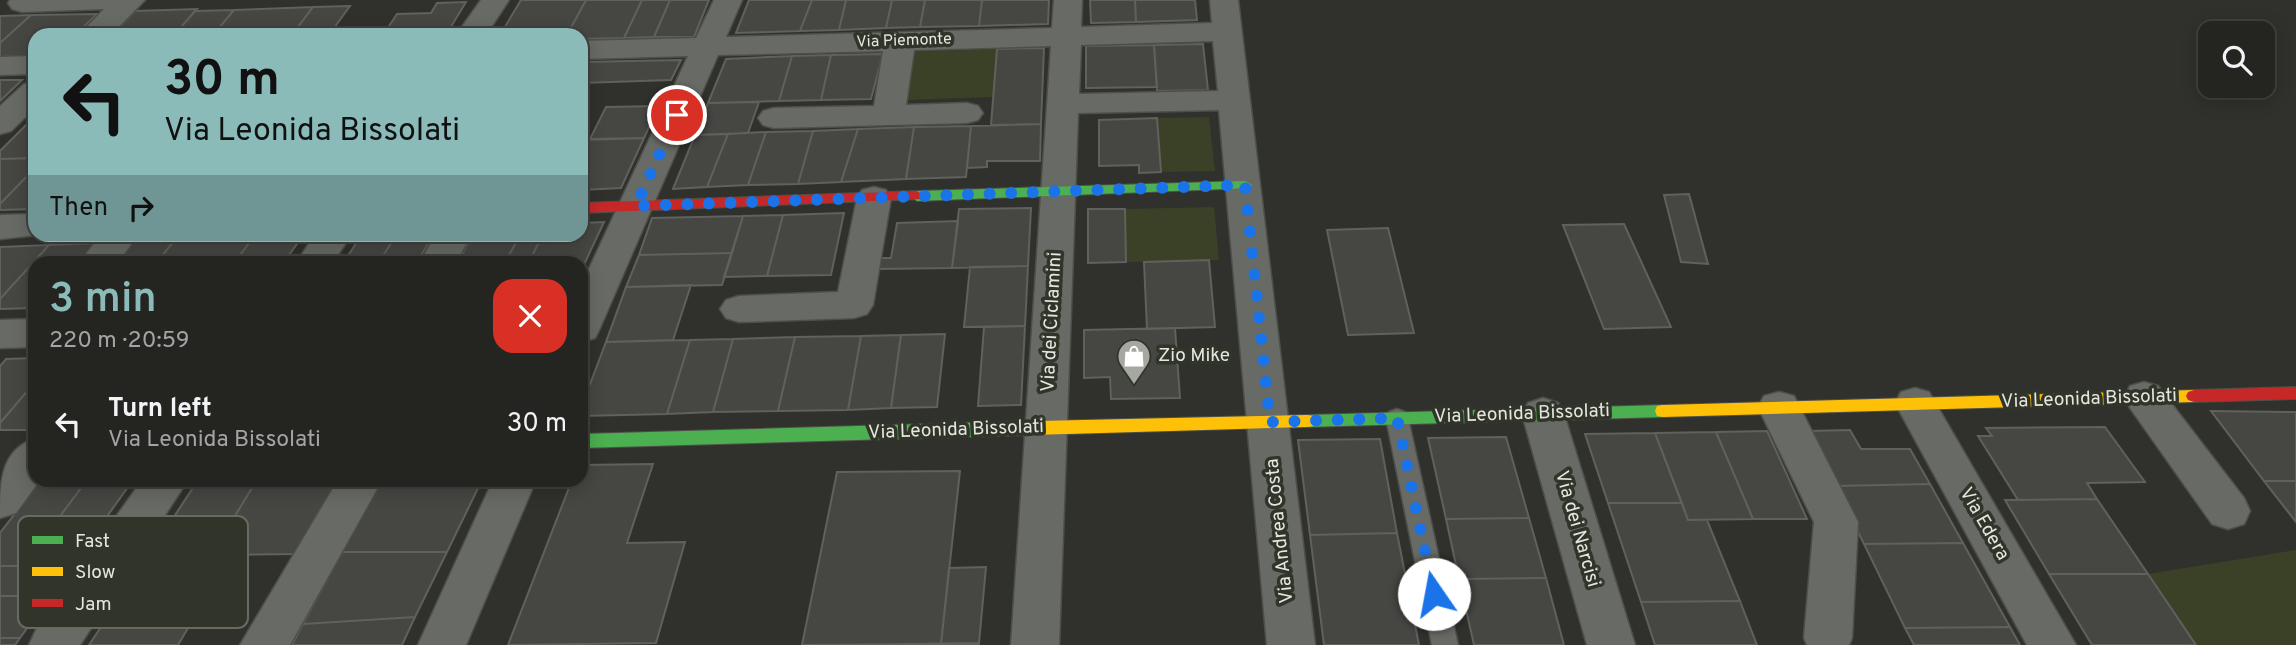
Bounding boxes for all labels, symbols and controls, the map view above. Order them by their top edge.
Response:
map controls [2198,21,2275,98]
button: search [2198,21,2275,98]
street label: Via Piemonte [856,29,952,53]
text: 30 m [164,51,280,113]
icon: left [49,56,140,147]
pin [647,85,707,145]
icon: arrive [658,96,696,134]
text: Via Leonida Bissolati [164,112,460,152]
icon: right [122,189,160,227]
text: Then [49,192,108,225]
street label: Via dei Ciclamini [1036,251,1068,393]
text: 3 min [49,274,157,327]
button: close [493,279,567,353]
text: 220 m · 20:59 [49,327,189,356]
shop icon: Zio Mike [1115,337,1153,386]
place label: Zio Mike [1158,344,1230,368]
street label: Via Leonida Bissolati [2001,384,2177,414]
text: Turn left [108,393,212,426]
street label: Via Leonida Bissolati [1434,399,1610,429]
icon: left [49,405,87,443]
text: 30 m [507,408,567,441]
street label: Via Leonida Bissolati [868,415,1044,445]
text: Via Leonida Bissolati [108,426,321,455]
street label: Via Andrea Costa [1260,457,1300,605]
street label: Via dei Narcisi [1549,468,1605,590]
street label: Via Edera [1953,483,2015,565]
legend [18,516,248,628]
text: Fast [75,530,110,554]
position arrow [1397,557,1471,631]
text: Slow [75,561,115,585]
text: Jam [75,593,112,617]

